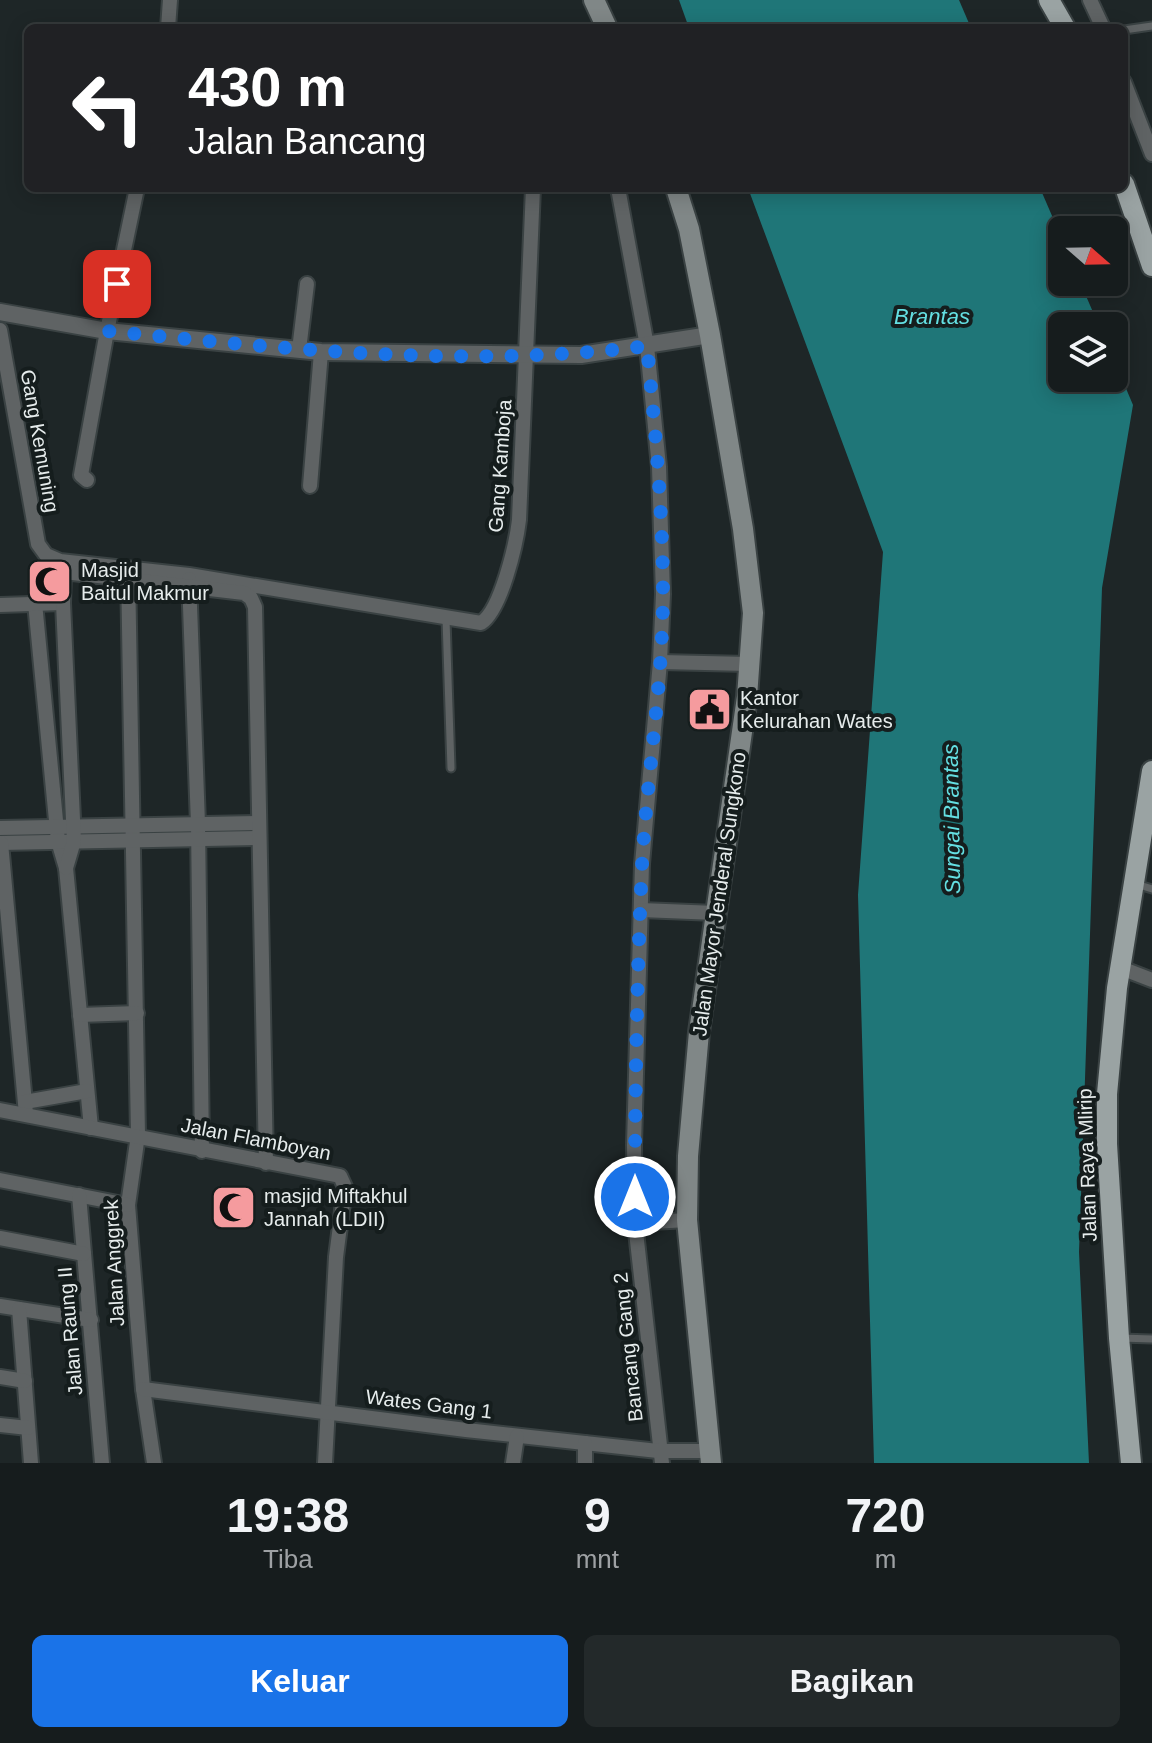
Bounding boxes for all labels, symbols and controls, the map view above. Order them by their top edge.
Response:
text: 430 m [188,55,347,118]
icon: left [56,56,160,160]
text: Jalan Bancang [188,121,426,162]
north arrow [1048,216,1128,296]
map controls [1048,216,1128,392]
pin [83,250,151,318]
icon: arrive [95,262,139,306]
water label: Brantas [894,304,970,329]
button: layers [1048,312,1128,392]
street label: Gang Kemuning [17,368,63,514]
street label: Gang Kamboja [484,398,516,533]
mosque icon: Masjid Baitul Makmur [26,557,74,605]
place label: Masjid Baitul Makmur [81,559,209,604]
public building icon: Kantor Kelurahan Wates [685,685,733,733]
place label: Kantor Kelurahan Wates [740,687,893,732]
water label: Sungai Brantas [938,744,965,894]
street label: Jalan Mayor Jenderal Sungkono [688,750,750,1038]
street label: Jalan Raya Mlirip [1073,1088,1101,1242]
street label: Jalan Flamboyan [179,1114,333,1164]
position arrow [593,1155,677,1239]
mosque icon: masjid Miftakhul Jannah (LDII) [209,1183,257,1231]
place label: masjid Miftakhul Jannah (LDII) [264,1185,407,1230]
street label: Jalan Anggrek [100,1198,128,1327]
street label: Jalan Raung II [53,1266,87,1396]
street label: Bancang Gang 2 [609,1271,647,1423]
street label: Wates Gang 1 [365,1385,493,1423]
text: 19:38 [226,1489,349,1542]
text: 9 [584,1489,611,1542]
text: 720 [845,1489,926,1542]
text: Tiba [263,1544,313,1574]
text: mnt [576,1544,619,1574]
text: m [875,1544,896,1574]
button: Keluar [32,1635,568,1727]
button: Bagikan [584,1635,1120,1727]

